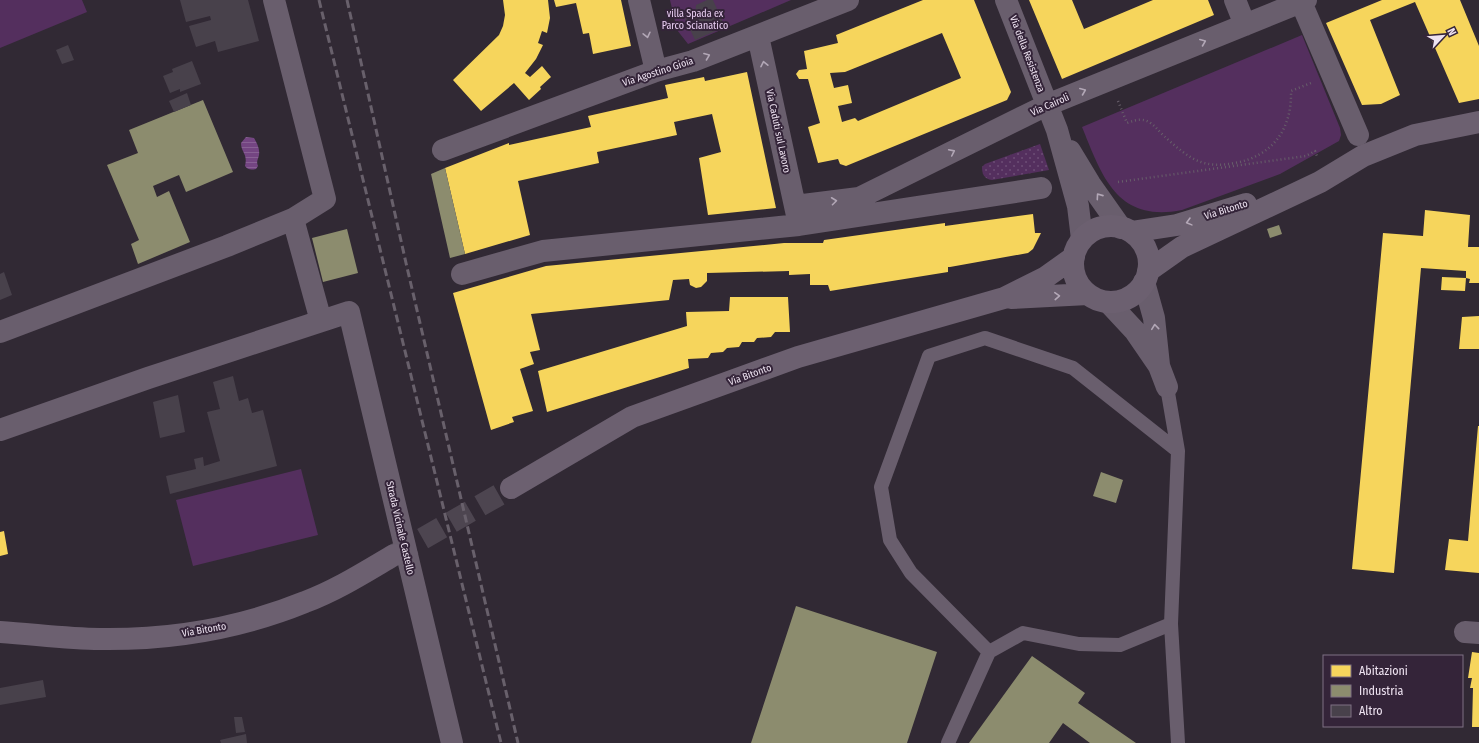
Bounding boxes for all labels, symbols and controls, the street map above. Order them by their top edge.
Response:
park label: villa Spada ex Parco Scianatico [662,8,728,32]
street label: Via della Resistenza [1007,14,1047,94]
north arrow [1423,16,1463,56]
text: N [1444,26,1459,38]
one-way arrow [643,32,651,39]
one-way arrow [1199,39,1207,47]
one-way arrow [703,53,710,61]
street label: Via Agostino Gioia [621,55,695,89]
one-way arrow [760,61,768,68]
one-way arrow [1079,87,1086,95]
street label: Via Caduti sul Lavoro [763,88,793,174]
street label: Via Cairoli [1029,91,1071,119]
one-way arrow [948,149,956,157]
one-way arrow [1096,193,1104,200]
one-way arrow [831,197,837,206]
street label: Via Bitonto [1203,198,1249,222]
one-way arrow [1185,217,1192,226]
one-way arrow [1054,291,1060,300]
one-way arrow [1151,324,1160,330]
street label: Via Bitonto [727,362,773,388]
street label: Strada Vicinale Castello [383,480,417,576]
street label: Via Bitonto [181,620,227,640]
legend [1323,655,1463,727]
text: Abitazioni [1359,664,1408,678]
text: Industria [1359,684,1403,698]
text: Altro [1359,704,1383,718]

